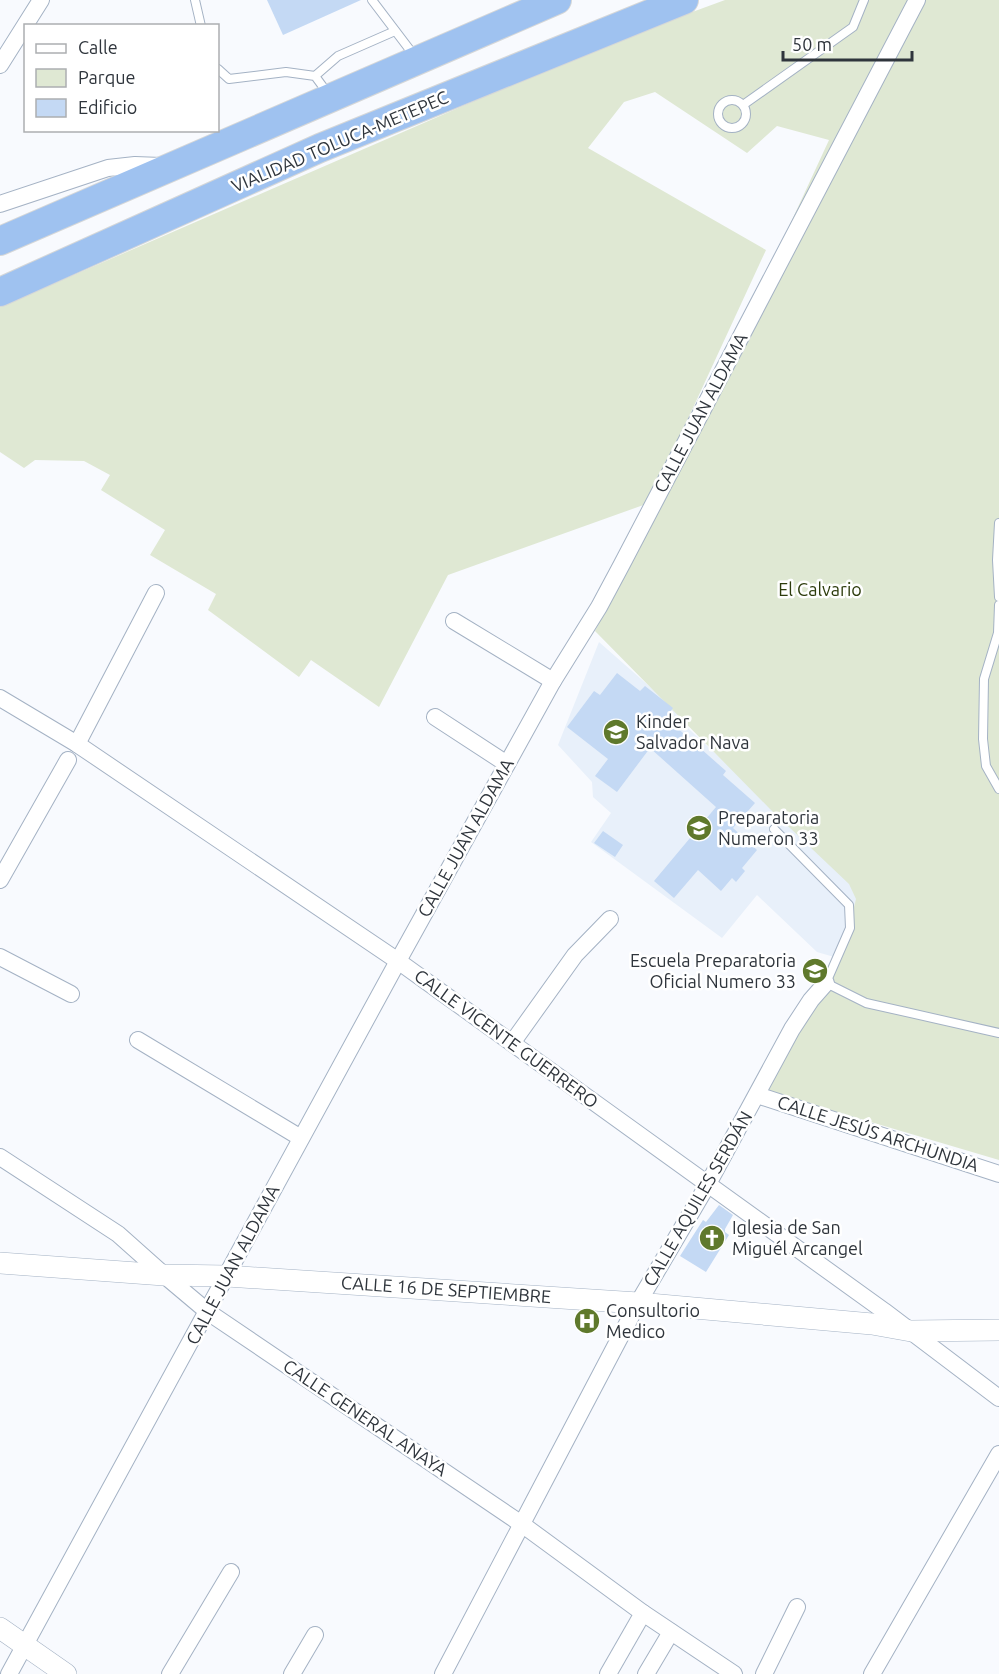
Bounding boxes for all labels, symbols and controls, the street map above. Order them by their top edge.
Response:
legend [24,24,219,132]
scale bar [783,24,912,62]
text: 50 m [792,34,832,54]
text: Calle [78,37,118,57]
text: Parque [78,67,135,87]
street label: VIALIDAD TOLUCA-METEPEC [228,86,451,196]
text: Edificio [78,97,137,117]
street label: CALLE JUAN ALDAMA [650,329,751,496]
park label: El Calvario [778,579,862,599]
place label: Kinder Salvador Nava [636,711,750,752]
school or university icon: Kinder Salvador Nava [601,717,631,747]
street label: CALLE JUAN ALDAMA [413,755,517,920]
place label: Preparatoria Numeron 33 [718,807,819,848]
school or university icon: Preparatoria Numeron 33 [684,813,714,843]
place label: Escuela Preparatoria Oficial Numero 33 [630,950,796,991]
school or university icon: Escuela Preparatoria Oficial Numero 33 [800,956,830,986]
street label: CALLE VICENTE GUERRERO [411,965,602,1112]
street label: CALLE JESÚS ARCHUNDIA [775,1090,982,1175]
street label: CALLE AQUILES SERDÁN [638,1107,756,1290]
street label: CALLE JUAN ALDAMA [182,1181,283,1348]
place label: Iglesia de San Miguél Arcangel [732,1217,863,1258]
church icon: Iglesia de San Miguél Arcangel [697,1223,727,1253]
street label: CALLE 16 DE SEPTIEMBRE [340,1272,552,1306]
place label: Consultorio Medico [606,1300,700,1341]
hospital icon: Consultorio Medico [572,1306,602,1336]
street label: CALLE GENERAL ANAYA [280,1355,451,1480]

